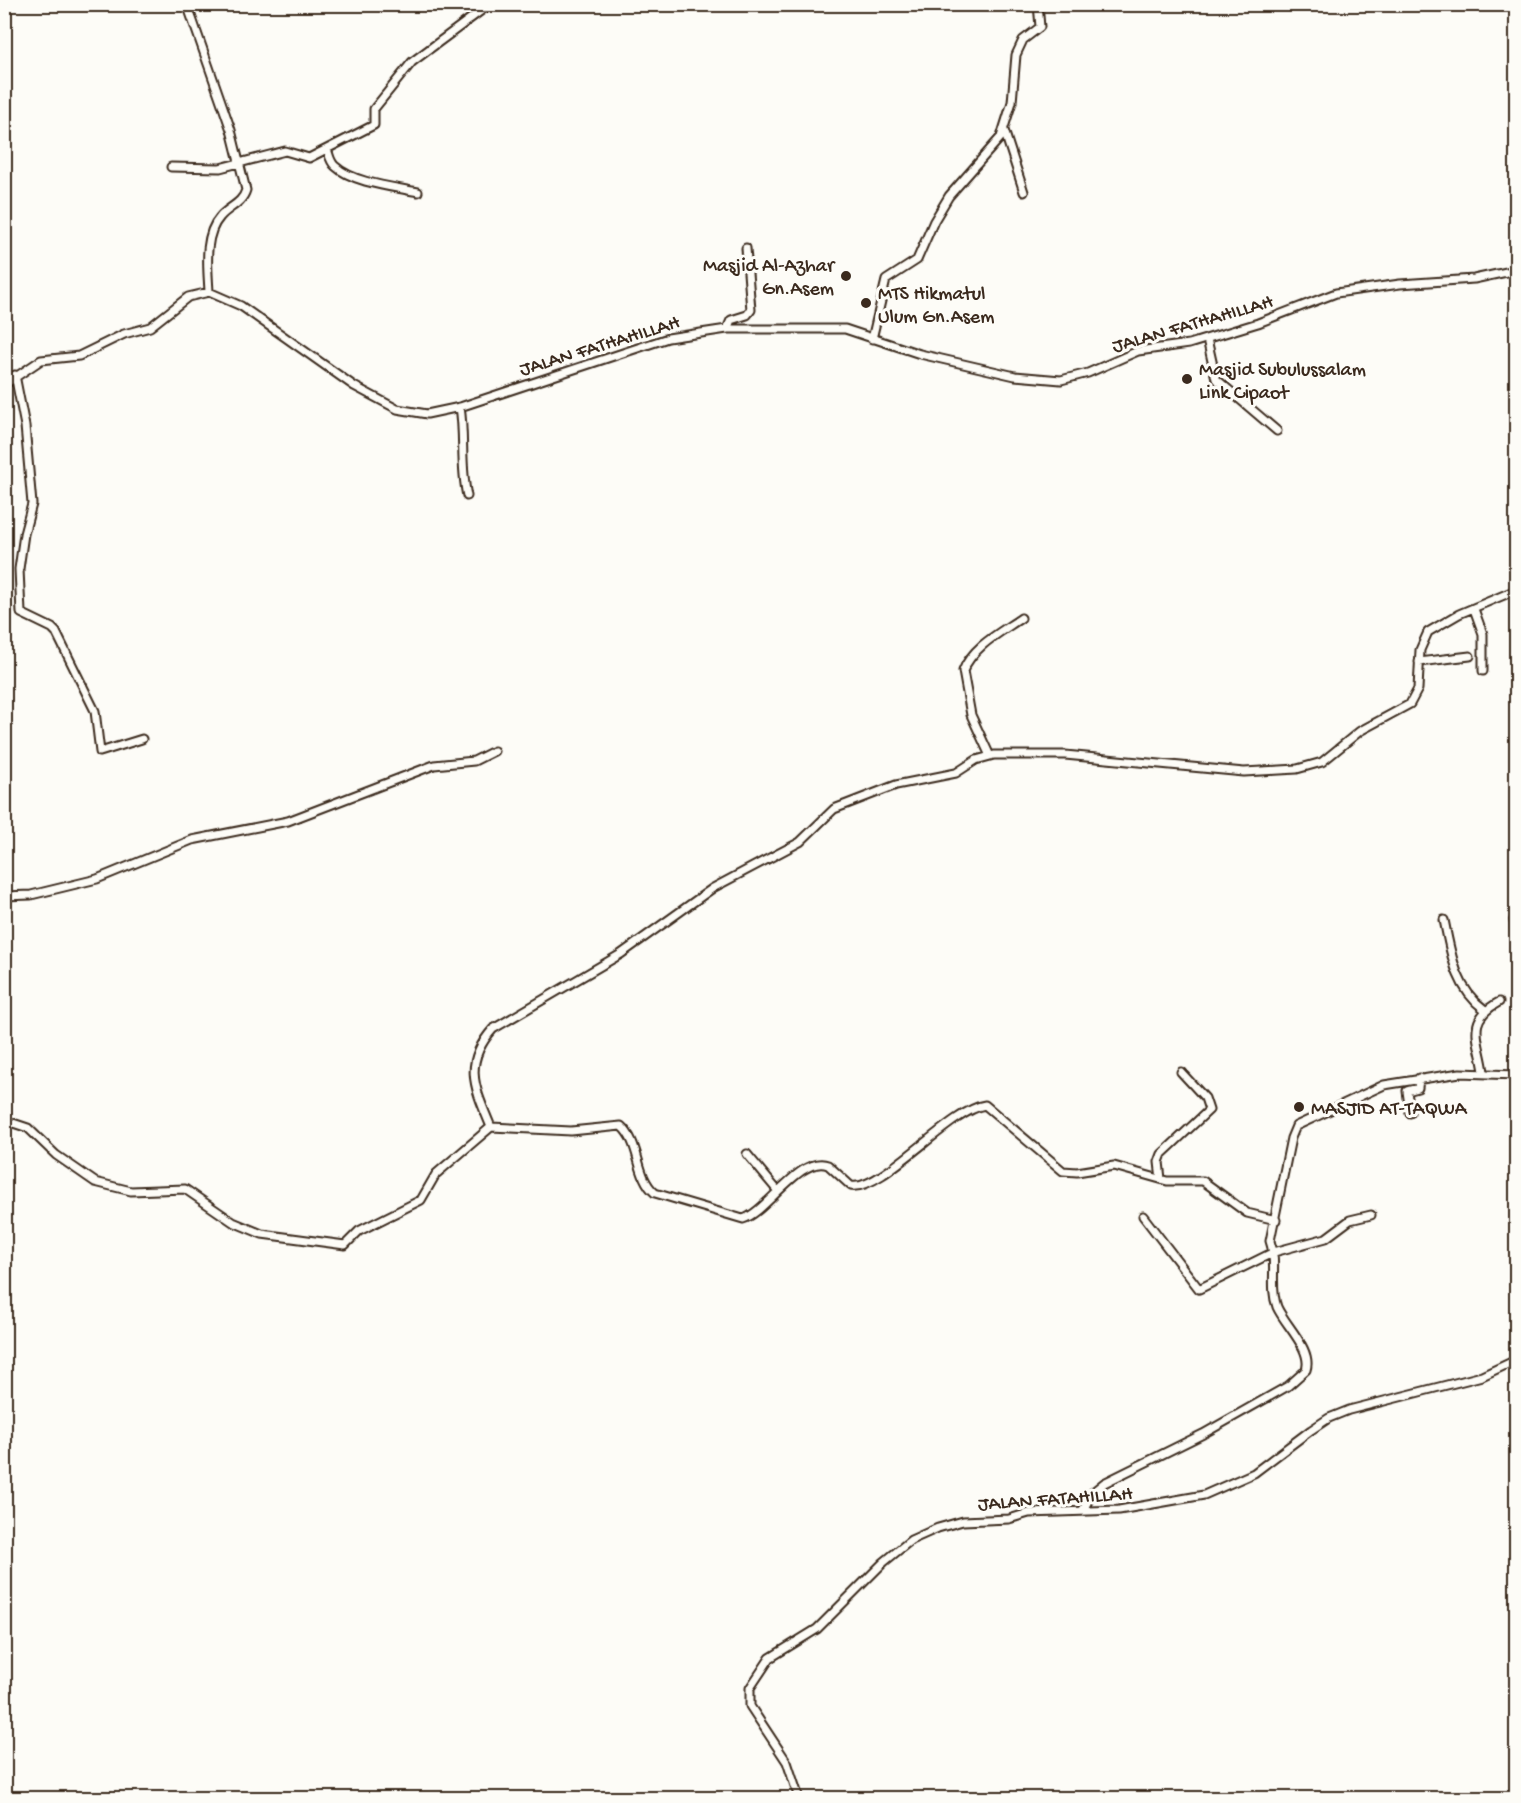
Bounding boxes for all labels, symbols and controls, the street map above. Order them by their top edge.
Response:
place label: Masjid Al-Azhar Gn.Asem [703,256,836,302]
marker: Masjid Al-Azhar Gn.Asem [839,269,853,283]
place label: MTS Hikmatul Ulum Gn.Asem [878,284,994,330]
street label: JALAN FATHAHILLAH [1110,291,1277,359]
marker: MTS Hikmatul Ulum Gn.Asem [859,296,873,310]
street label: JALAN FATHAHILLAH [517,312,683,383]
place label: Masjid Subulussalam Link Cipaot [1199,360,1366,406]
marker: Masjid Subulussalam Link Cipaot [1180,372,1194,386]
place label: MASJID AT-TAQWA [1311,1099,1468,1122]
marker: MASJID AT-TAQWA [1292,1100,1306,1114]
street label: JALAN FATAHILLAH [977,1484,1134,1517]

